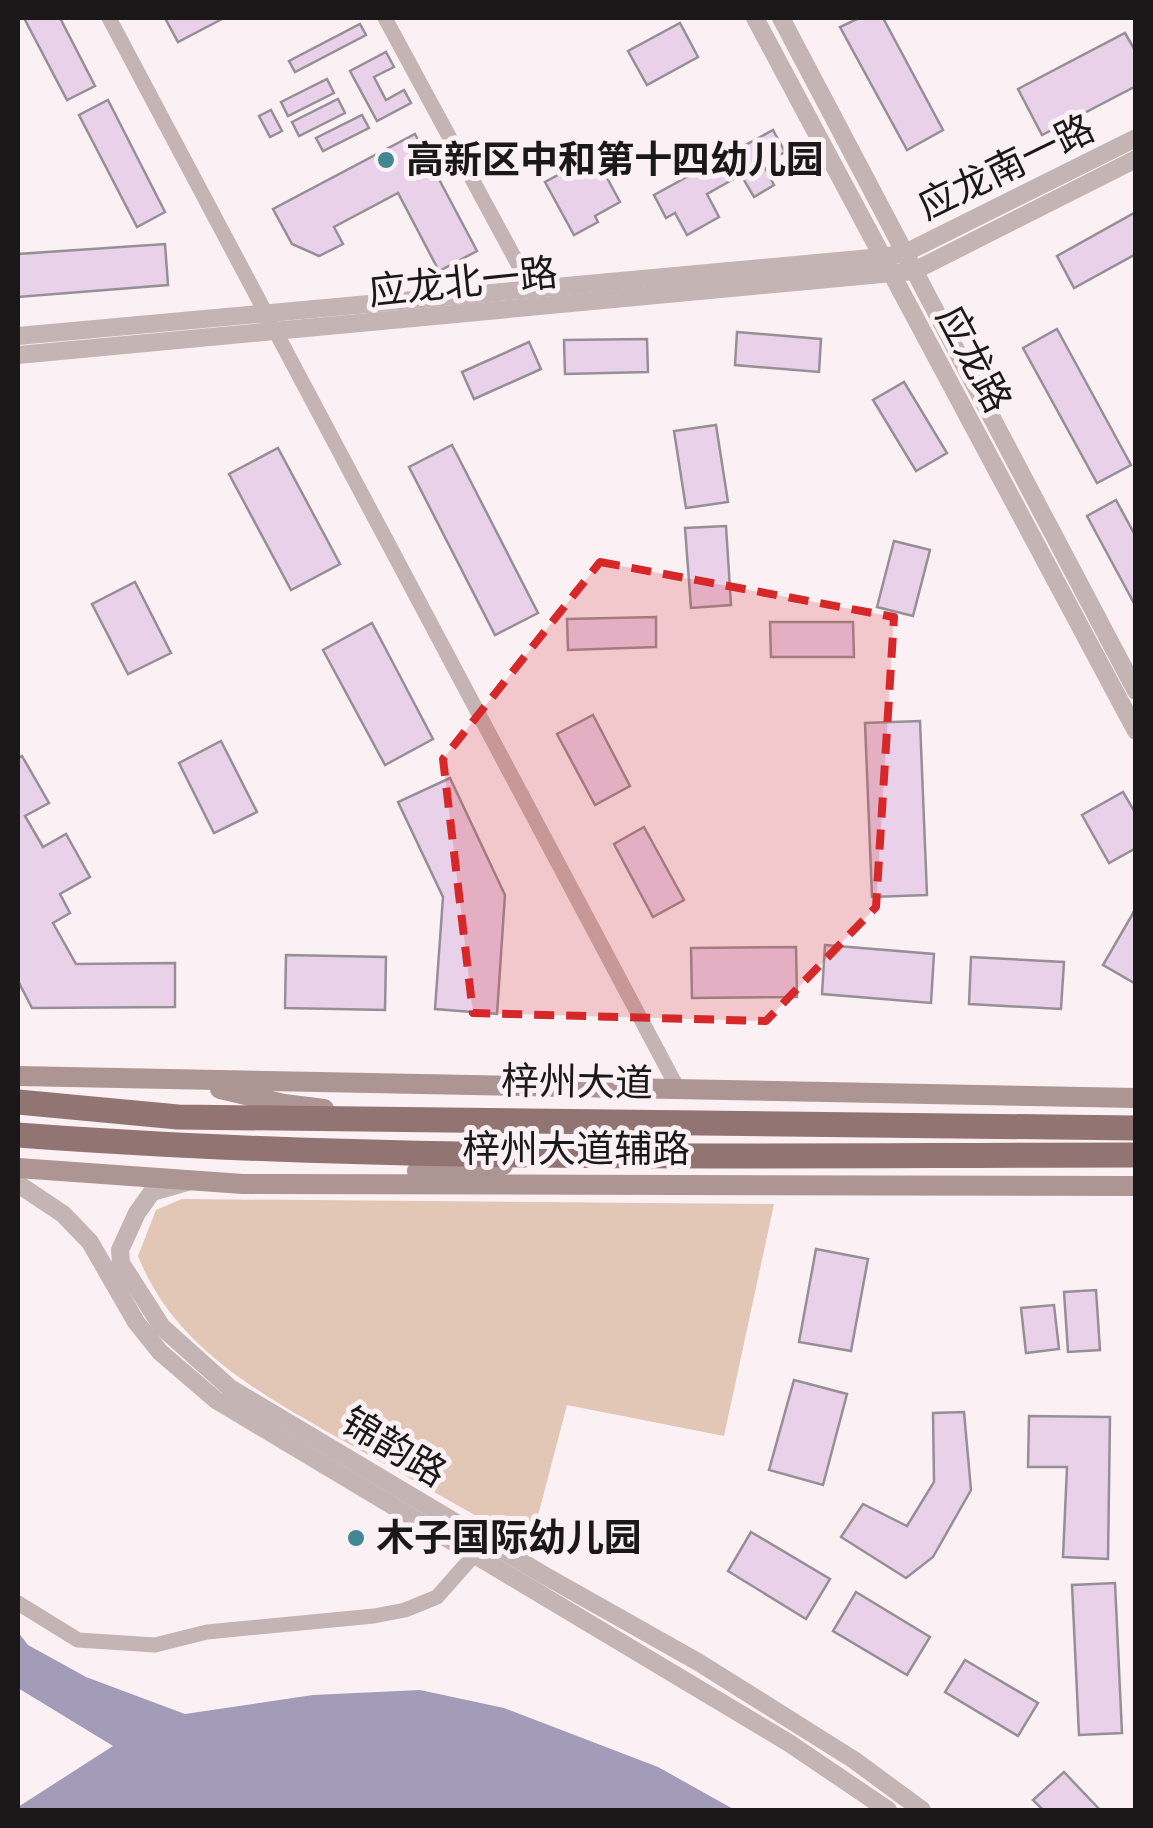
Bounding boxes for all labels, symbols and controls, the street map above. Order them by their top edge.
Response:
street label: 应龙南一路 [912,107,1101,228]
place label: 高新区中和第十四幼儿园 [406,140,824,181]
marker: 高新区中和第十四幼儿园 [375,149,397,171]
street label: 应龙北一路 [366,252,560,313]
street label: 应龙路 [929,299,1018,419]
street label: 梓州大道 [501,1061,653,1104]
street label: 梓州大道辅路 [462,1129,690,1170]
street label: 锦韵路 [334,1400,453,1494]
place label: 木子国际幼儿园 [376,1518,642,1559]
marker: 木子国际幼儿园 [345,1527,367,1549]

